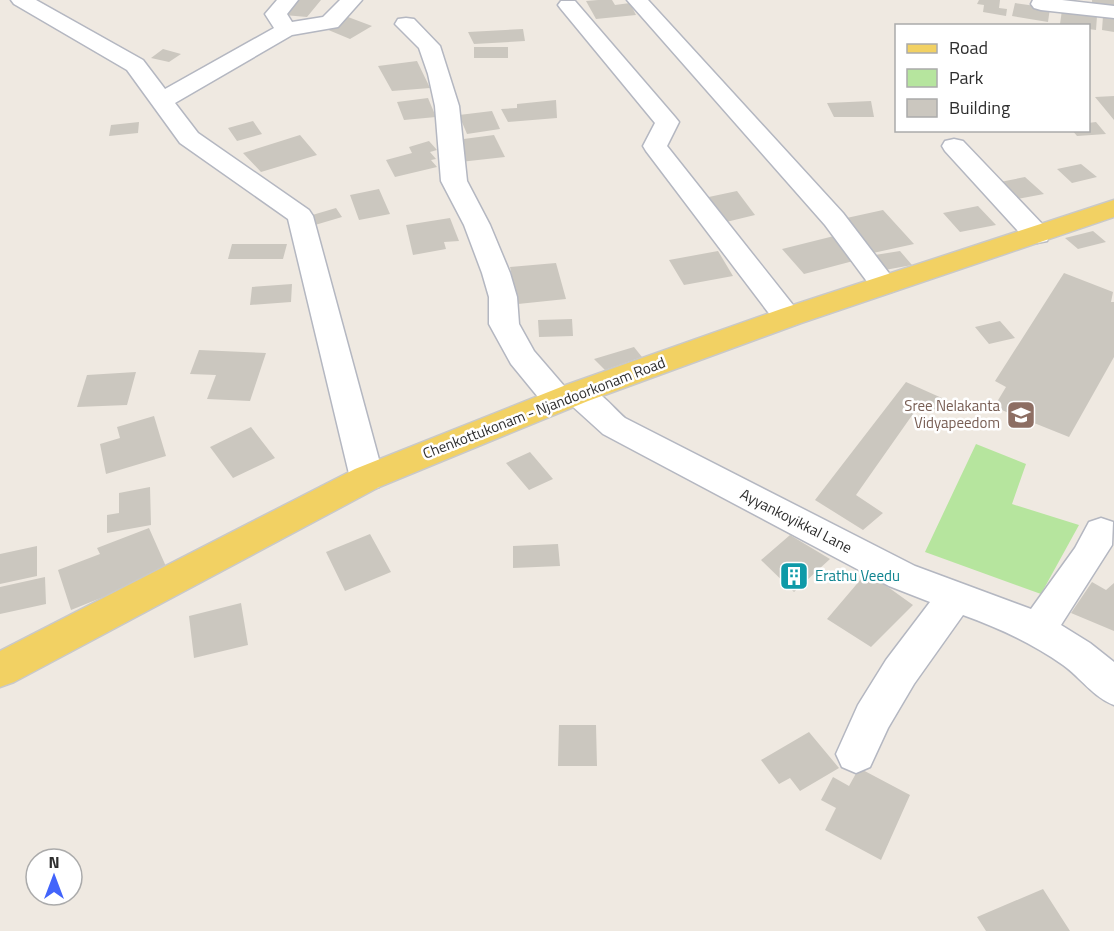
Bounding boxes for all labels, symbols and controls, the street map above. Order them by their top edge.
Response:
legend [895,24,1090,132]
text: Road [949,34,988,61]
text: Park [949,64,984,91]
text: Building [949,94,1010,121]
street label: Chenkottukonam - Njandoorkonam Road [419,351,668,465]
place label: Sree Nelakanta Vidyapeedom [904,394,1000,434]
school or university icon: Sree Nelakanta Vidyapeedom [1005,399,1037,431]
street label: Ayyankoyikkal Lane [736,482,856,559]
building icon: Erathu Veedu [778,560,810,592]
place label: Erathu Veedu [815,564,900,587]
north arrow [24,847,84,907]
text: N [48,850,60,874]

